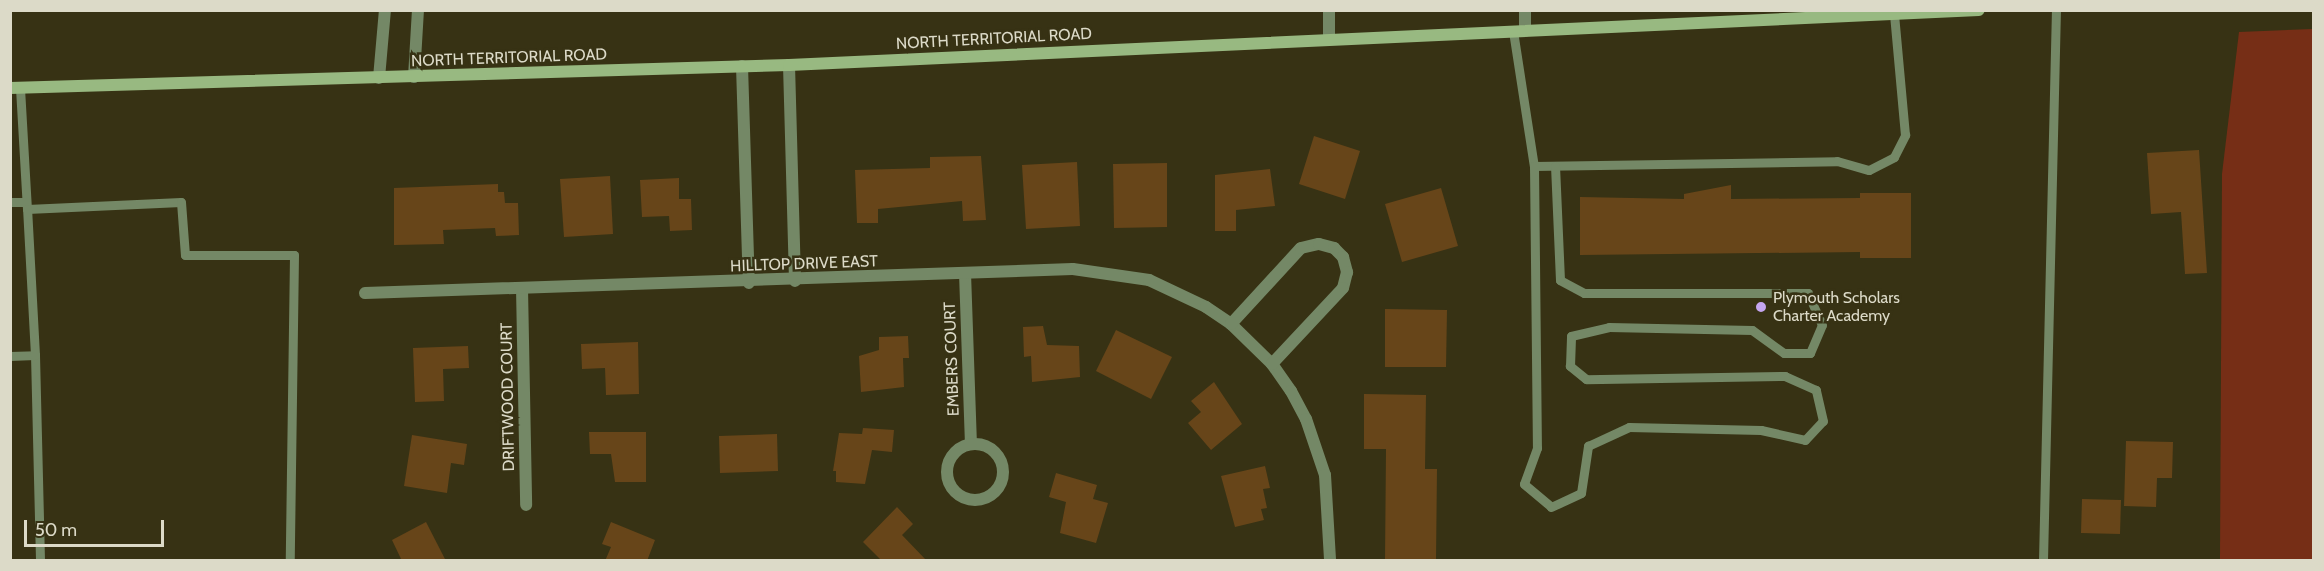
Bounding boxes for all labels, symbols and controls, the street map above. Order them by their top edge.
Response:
street label: NORTH TERRITORIAL ROAD [896,24,1092,54]
street label: NORTH TERRITORIAL ROAD [411,45,607,71]
street label: HILLTOP DRIVE EAST [730,252,878,276]
place label: Plymouth Scholars Charter Academy [1773,288,1900,326]
marker: Plymouth Scholars Charter Academy [1754,300,1768,314]
street label: EMBERS COURT [940,302,964,416]
street label: DRIFTWOOD COURT [497,322,519,472]
scale bar [27,508,166,546]
text: 50 m [35,519,77,541]

